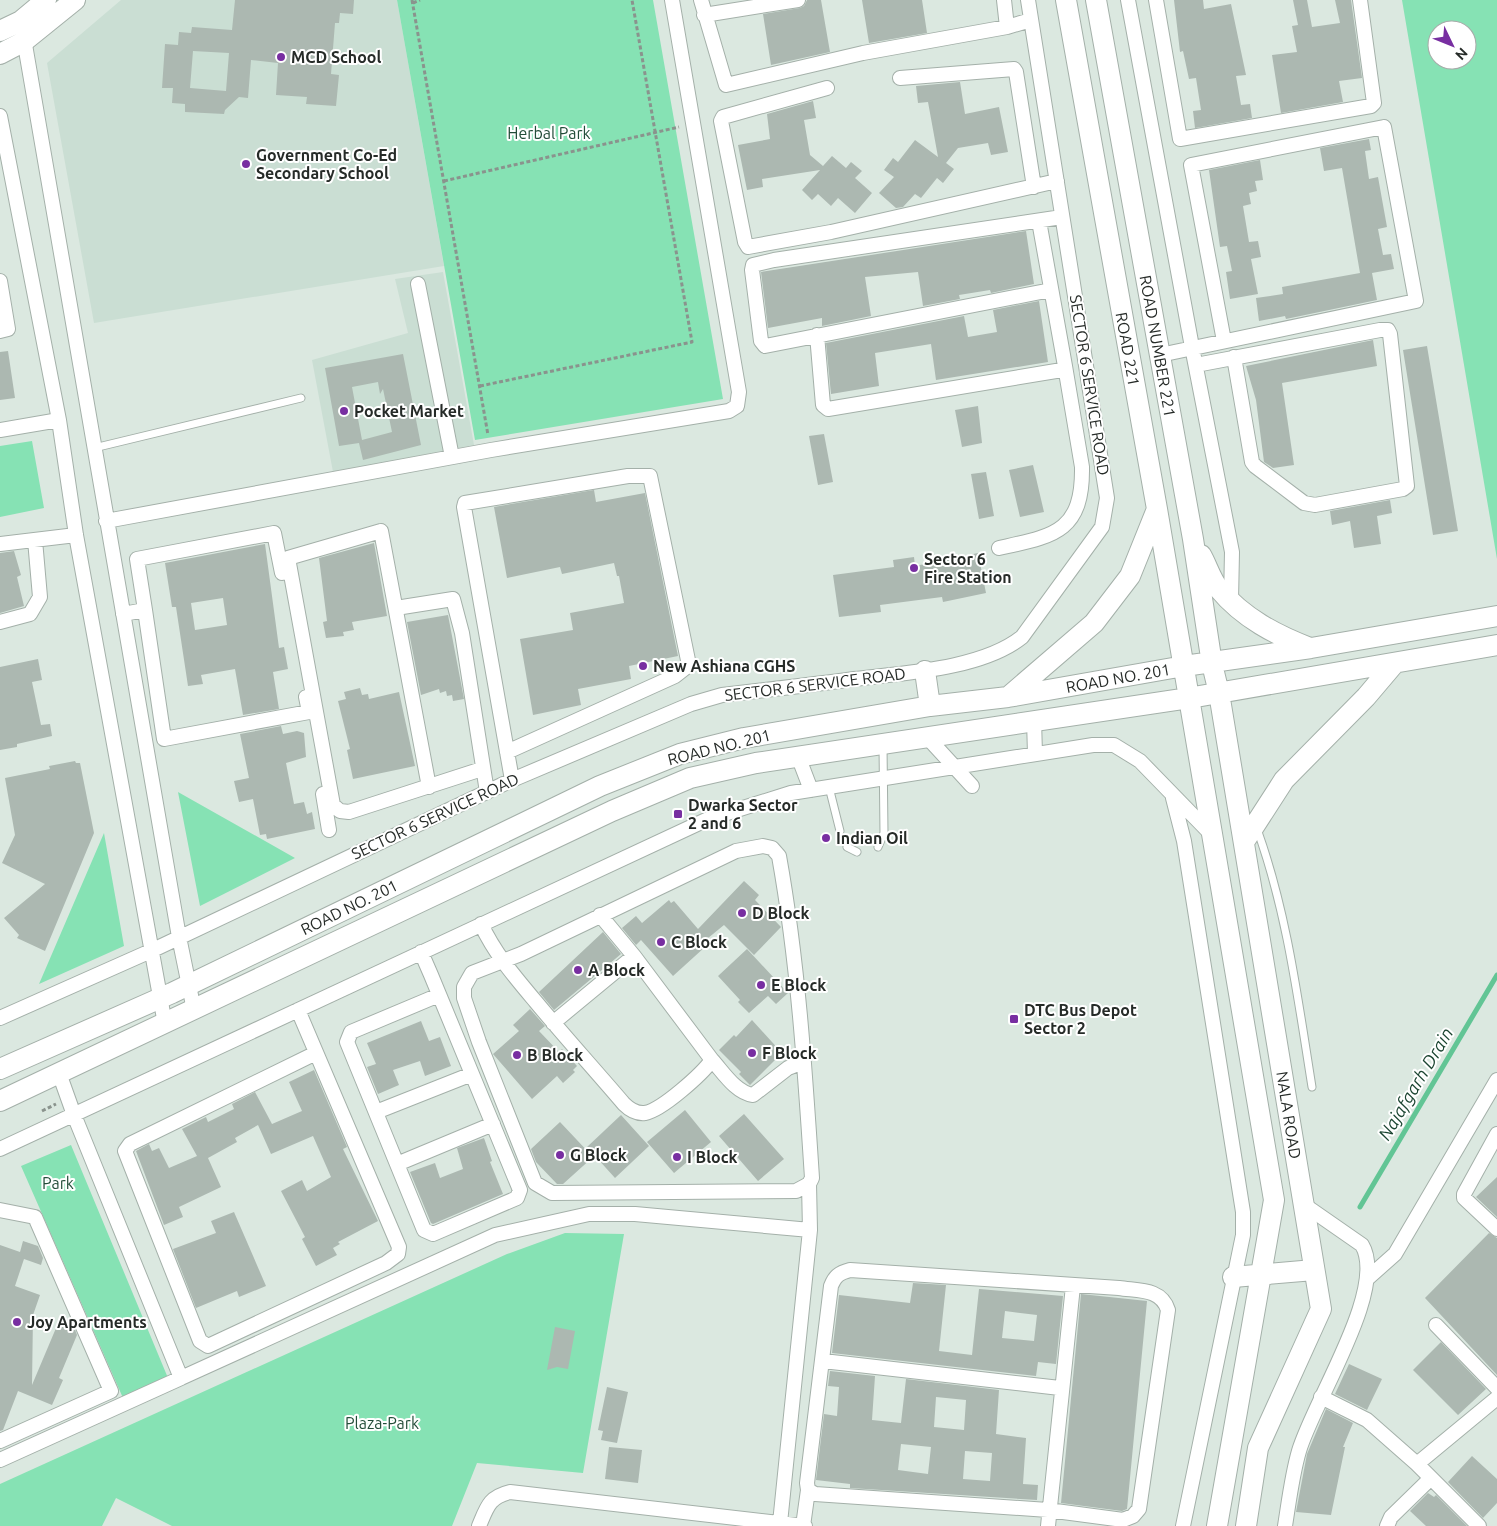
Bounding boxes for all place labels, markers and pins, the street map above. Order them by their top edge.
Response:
place label: MCD School [291,48,381,66]
marker: MCD School [275,51,287,63]
place label: Government Co-Ed Secondary School [256,146,397,182]
marker: Government Co-Ed Secondary School [240,158,252,170]
place label: Pocket Market [354,402,464,420]
marker: Pocket Market [338,405,350,417]
place label: Sector 6 Fire Station [924,550,1012,586]
marker: Sector 6 Fire Station [908,562,920,574]
place label: New Ashiana CGHS [653,657,795,675]
marker: New Ashiana CGHS [637,660,649,672]
place label: Dwarka Sector 2 and 6 [688,796,798,832]
marker: Dwarka Sector 2 and 6 [672,808,684,820]
place label: Indian Oil [836,829,908,847]
marker: Indian Oil [820,832,832,844]
place label: D Block [752,904,809,922]
marker: D Block [736,907,748,919]
place label: C Block [671,933,727,951]
marker: C Block [655,936,667,948]
place label: A Block [588,961,645,979]
marker: A Block [572,964,584,976]
place label: E Block [771,976,826,994]
marker: E Block [755,979,767,991]
place label: DTC Bus Depot Sector 2 [1024,1001,1137,1037]
marker: DTC Bus Depot Sector 2 [1008,1013,1020,1025]
place label: F Block [762,1044,817,1062]
place label: B Block [527,1046,583,1064]
marker: F Block [746,1047,758,1059]
marker: B Block [511,1049,523,1061]
place label: G Block [570,1146,627,1164]
place label: I Block [687,1148,738,1166]
marker: G Block [554,1149,566,1161]
marker: I Block [671,1151,683,1163]
place label: Joy Apartments [27,1313,147,1331]
marker: Joy Apartments [11,1316,23,1328]

